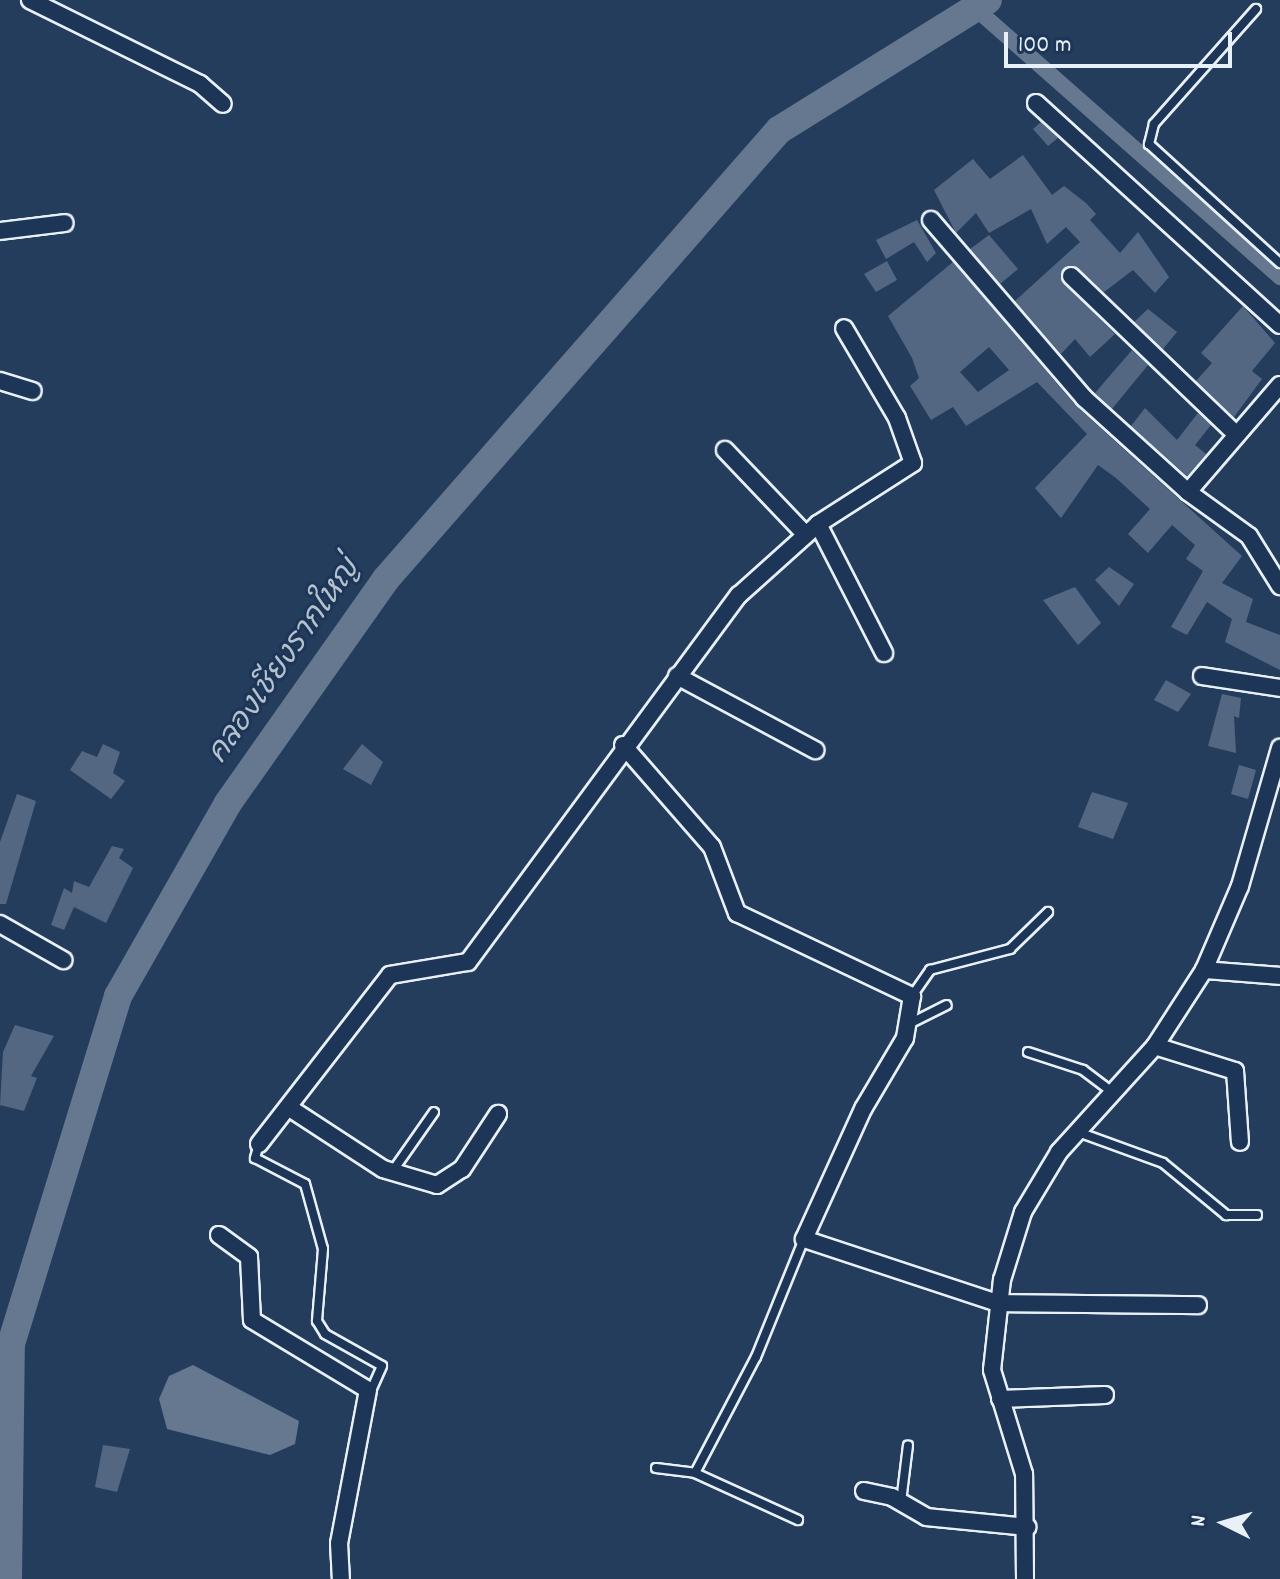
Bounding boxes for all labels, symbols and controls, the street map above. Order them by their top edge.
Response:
scale bar [1008,16,1236,66]
text: 100 m [1018,29,1071,63]
water label: คลองเชียงรากใหญ่ [202,554,370,772]
north arrow [1184,1483,1264,1563]
text: N [1184,1514,1216,1528]

